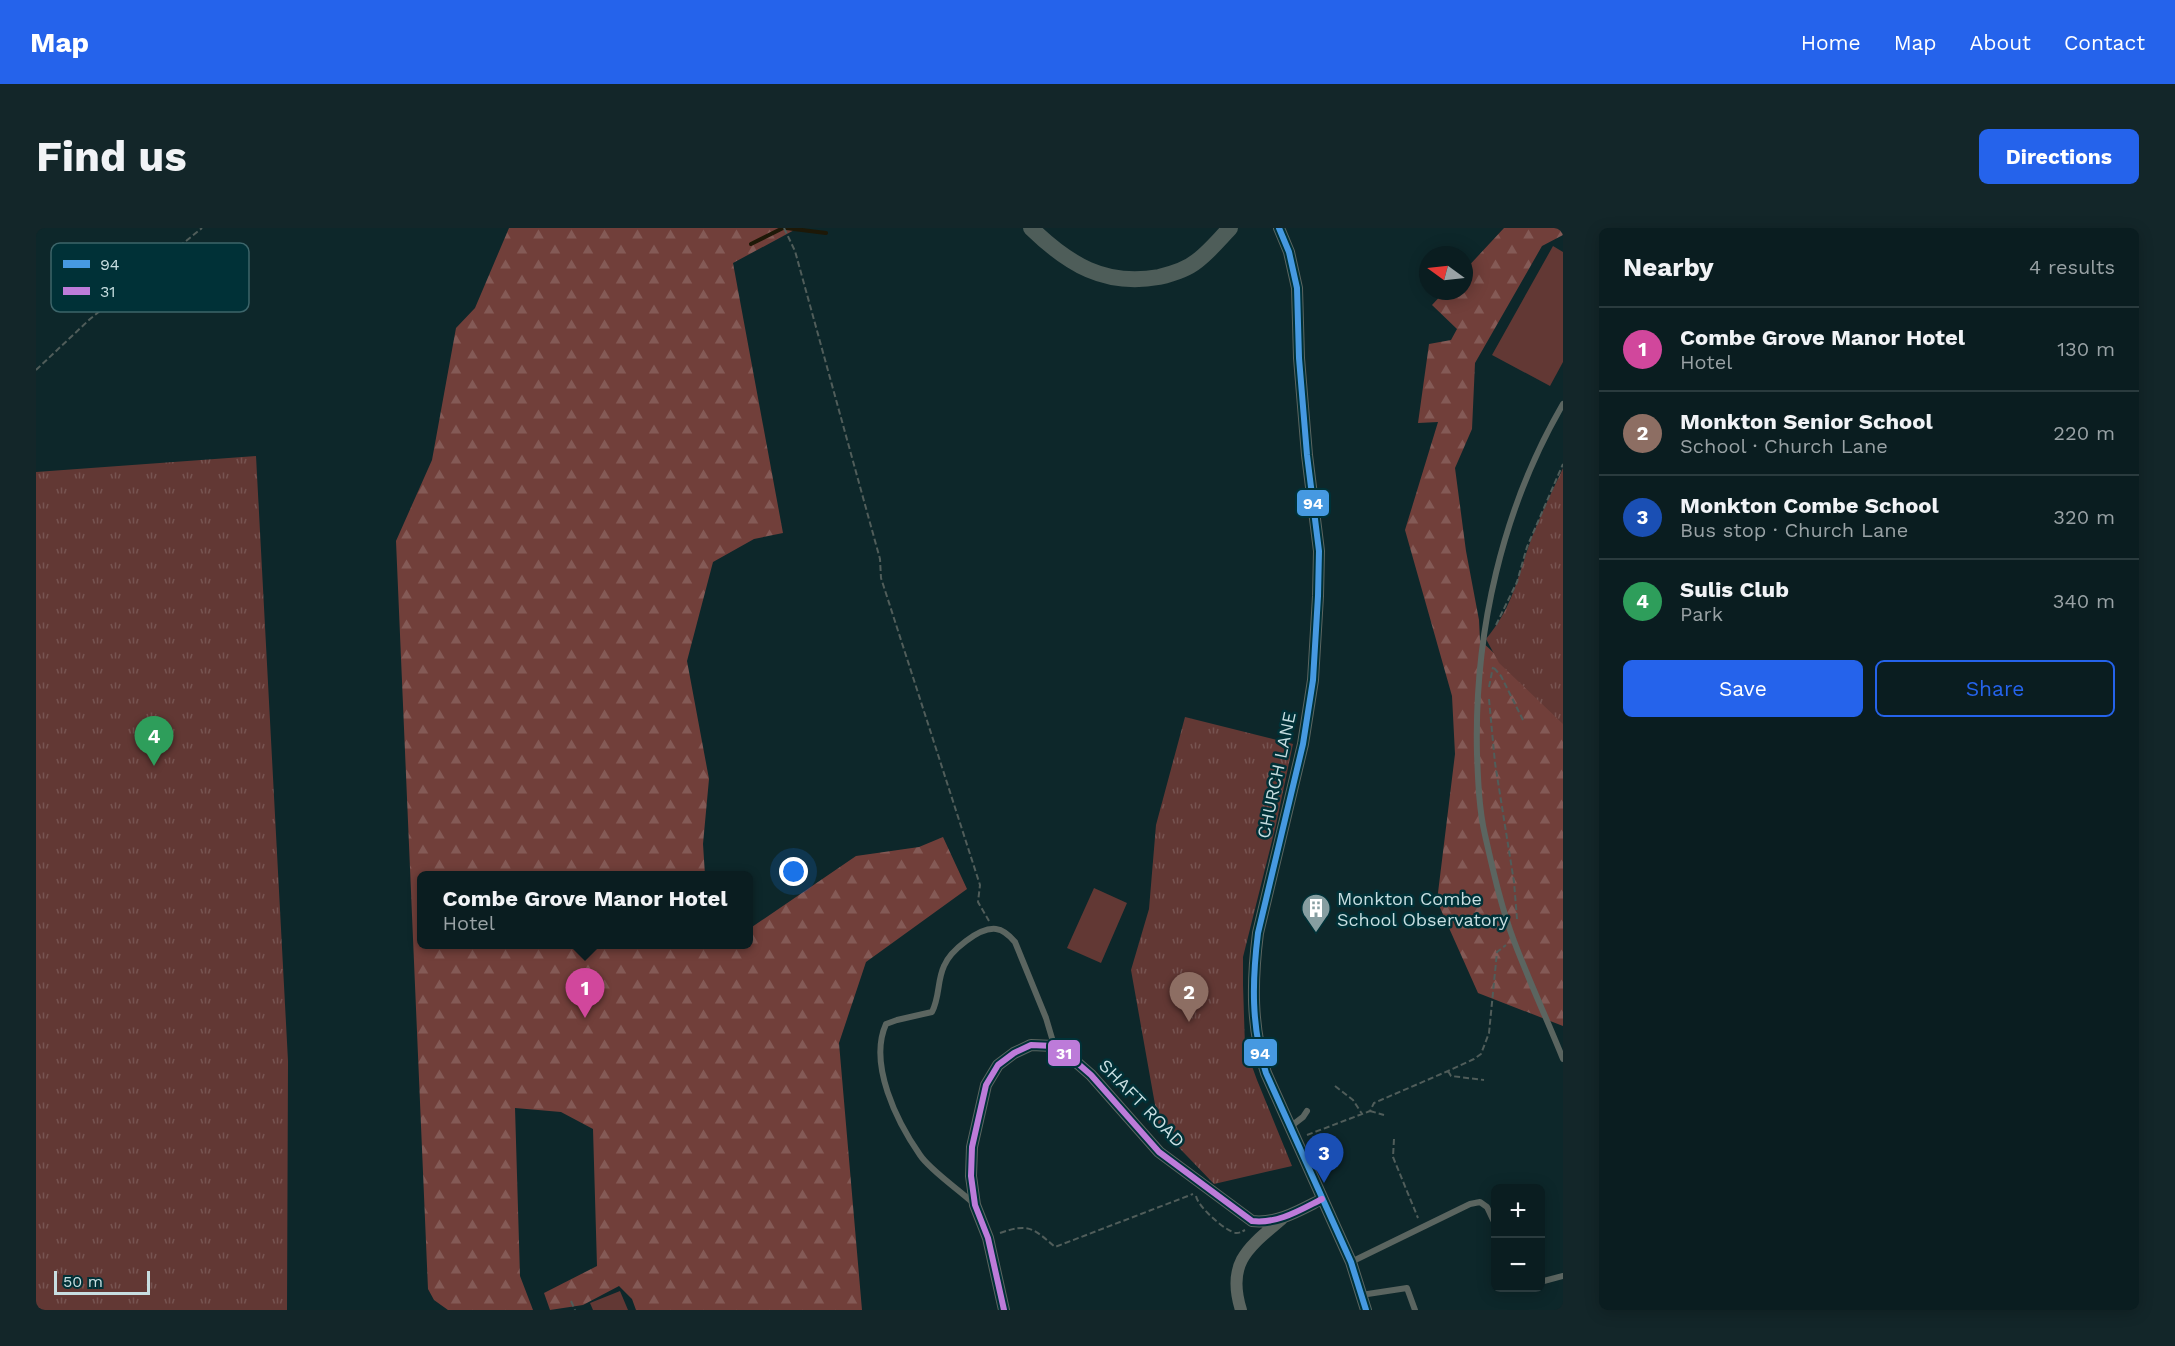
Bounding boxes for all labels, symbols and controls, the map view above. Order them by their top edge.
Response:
text: Map [30,26,89,59]
text: Home [1801,30,1861,55]
text: Map [1894,30,1937,55]
text: About [1970,30,2031,55]
text: Contact [2064,30,2145,55]
button: Directions [1979,129,2139,184]
text: Find us [36,132,187,181]
legend [51,243,249,312]
north arrow [1419,246,1473,300]
text: Nearby [1623,252,1714,282]
text: 94 [100,255,120,274]
text: 4 results [2029,255,2115,279]
text: 31 [100,282,116,301]
text: Combe Grove Manor Hotel [1680,325,1965,350]
text: 1 [1638,337,1647,361]
text: 130 m [2057,337,2115,361]
text: Hotel [1680,350,1732,374]
text: Monkton Senior School [1680,409,1933,434]
text: 2 [1637,421,1648,445]
text: 220 m [2053,421,2115,445]
text: School · Church Lane [1680,434,1888,458]
line badge: 94 [1296,489,1330,517]
text: Monkton Combe School [1680,493,1939,518]
text: 94 [1303,494,1323,513]
text: 3 [1637,505,1648,529]
text: 320 m [2053,505,2115,529]
text: Bus stop · Church Lane [1680,518,1908,542]
text: Sulis Club [1680,577,1789,602]
text: 4 [1636,589,1649,613]
text: 340 m [2053,589,2115,613]
text: Park [1680,602,1723,626]
button: Save [1623,660,1863,717]
button: Share [1875,660,2115,717]
street label: CHURCH LANE [1252,710,1300,840]
pin: 4 [134,716,174,766]
your location [779,857,808,886]
popup [417,871,753,949]
text: Combe Grove Manor Hotel [443,886,727,911]
place label: Monkton Combe School Observatory [1337,888,1509,930]
building icon: Monkton Combe School Observatory [1300,892,1332,934]
text: Hotel [443,911,495,935]
pin: 1 [566,968,604,1018]
pin: 2 [1170,972,1208,1022]
line badge: 94 [1243,1038,1278,1067]
line badge: 31 [1047,1039,1081,1067]
text: 31 [1056,1044,1072,1063]
text: 94 [1250,1044,1270,1063]
street label: SHAFT ROAD [1095,1055,1189,1151]
pin: 3 [1304,1134,1344,1183]
map controls [1491,1184,1545,1292]
button: + [1491,1184,1545,1238]
button: − [1491,1238,1545,1292]
scale bar [54,1268,150,1296]
text: 50 m [63,1272,103,1291]

